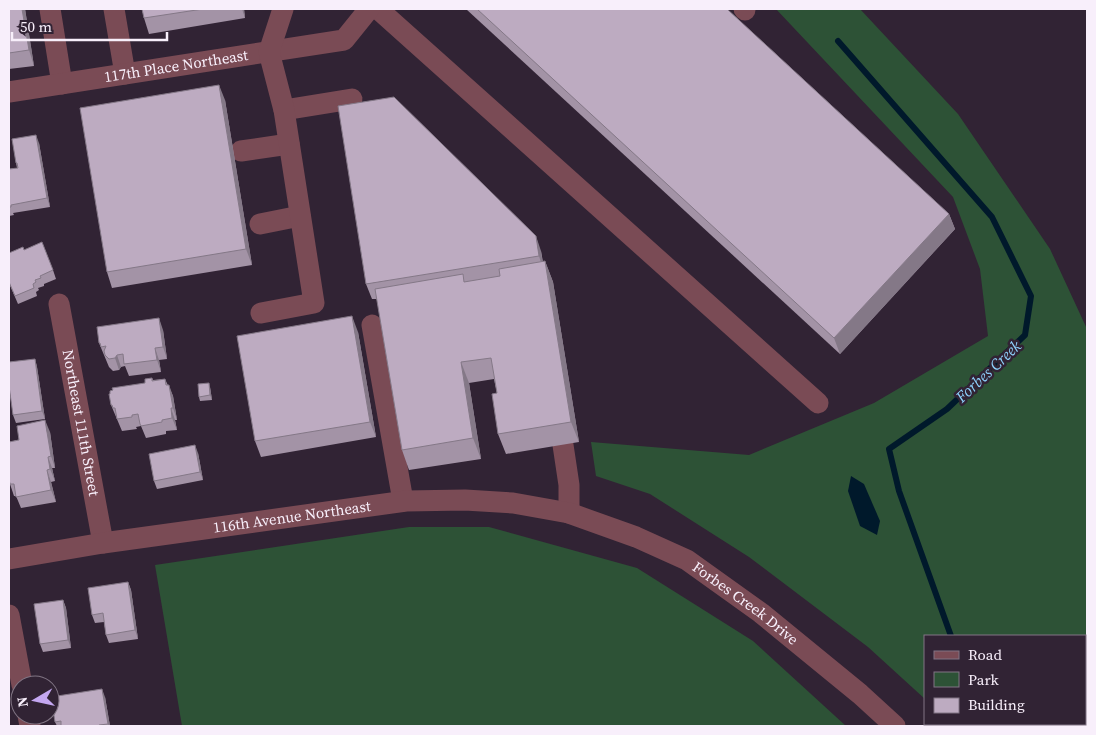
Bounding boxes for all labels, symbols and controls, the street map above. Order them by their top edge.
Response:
scale bar [12,10,168,42]
text: 50 m [20,16,52,37]
street label: 117th Place Northeast [102,44,250,87]
water label: Forbes Creek [950,335,1026,408]
street label: Northeast 111th Street [58,348,105,498]
street label: 116th Avenue Northeast [212,495,372,538]
street label: Forbes Creek Drive [688,556,803,650]
legend [924,635,1086,725]
text: Road [968,644,1002,665]
text: Park [968,669,1000,690]
north arrow [10,675,60,725]
text: Building [968,694,1025,715]
text: N [11,695,33,709]

